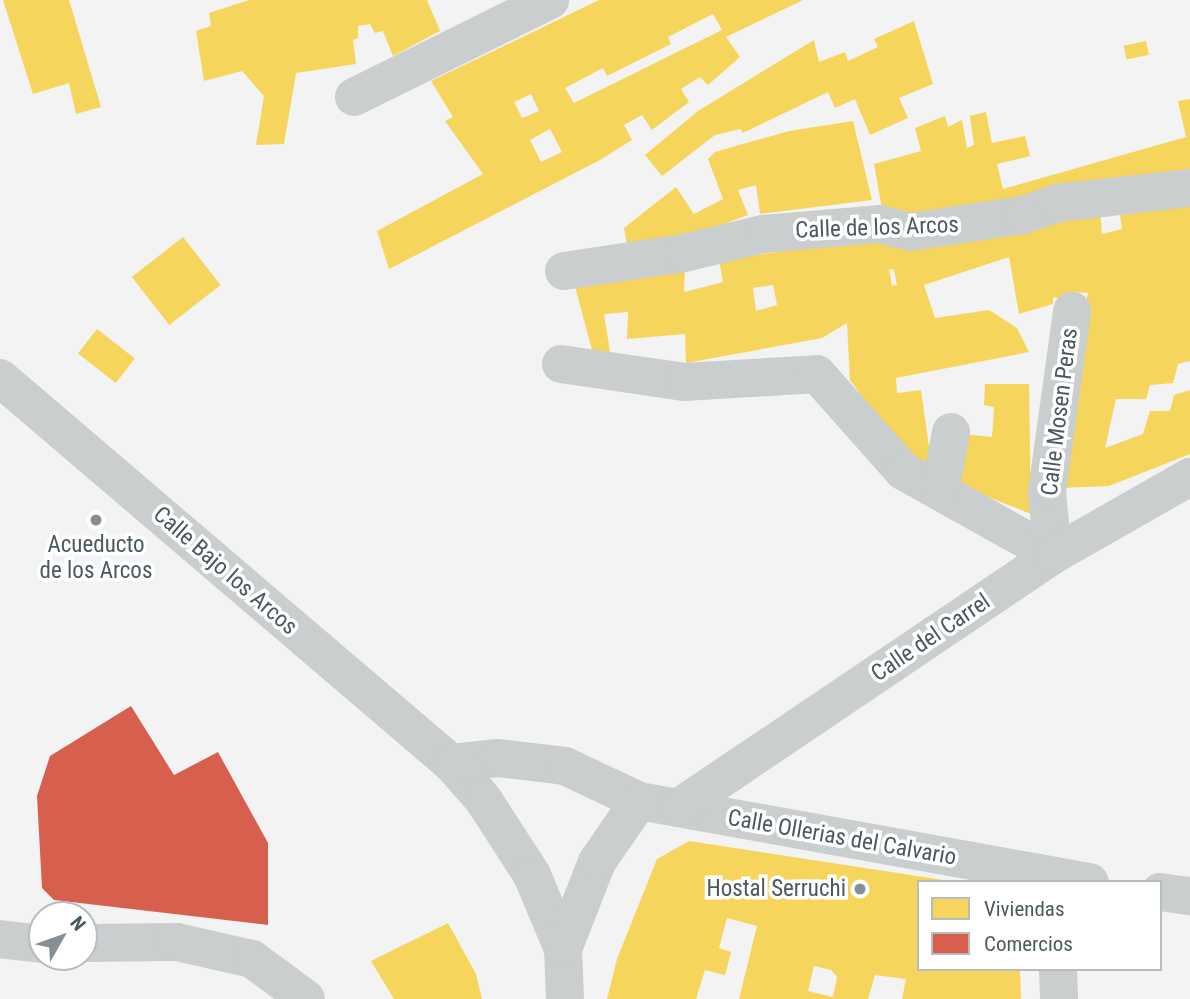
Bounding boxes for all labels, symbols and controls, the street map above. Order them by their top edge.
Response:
street label: Calle de los Arcos [795,211,959,245]
street label: Calle Mosen Peras [1036,327,1084,497]
street label: Calle Bajo los Arcos [147,501,303,641]
marker: Acueducto de los Arcos [88,512,104,528]
place label: Acueducto de los Arcos [40,531,152,585]
street label: Calle del Carrel [866,588,996,688]
street label: Calle Ollerias del Calvario [726,804,958,872]
place label: Hostal Serruchi [706,875,846,903]
legend [917,880,1162,971]
marker: Hostal Serruchi [852,881,868,897]
text: Viviendas [984,897,1064,921]
north arrow [28,901,98,971]
text: N [65,912,90,935]
text: Comercios [984,932,1073,956]

